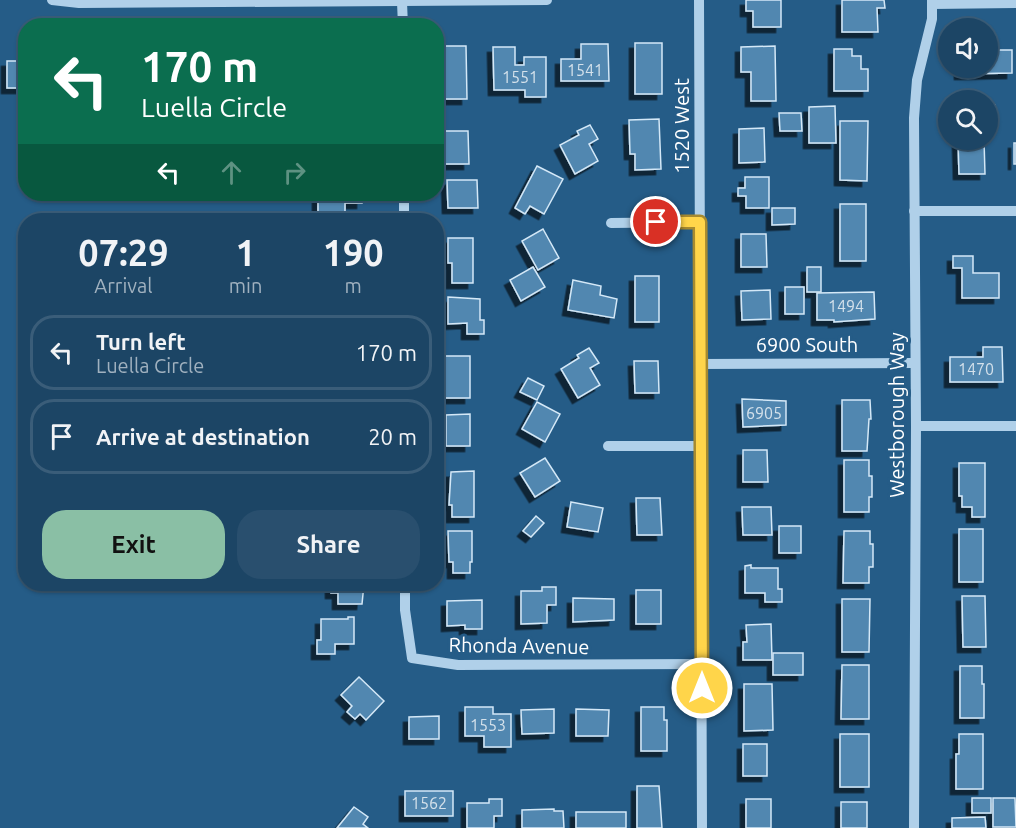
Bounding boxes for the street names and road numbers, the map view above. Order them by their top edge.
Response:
street label: 1520 West [670,78,693,174]
street label: Westborough Way [885,332,908,498]
street label: 6900 South [756,333,858,356]
street label: Rhonda Avenue [448,633,590,658]

